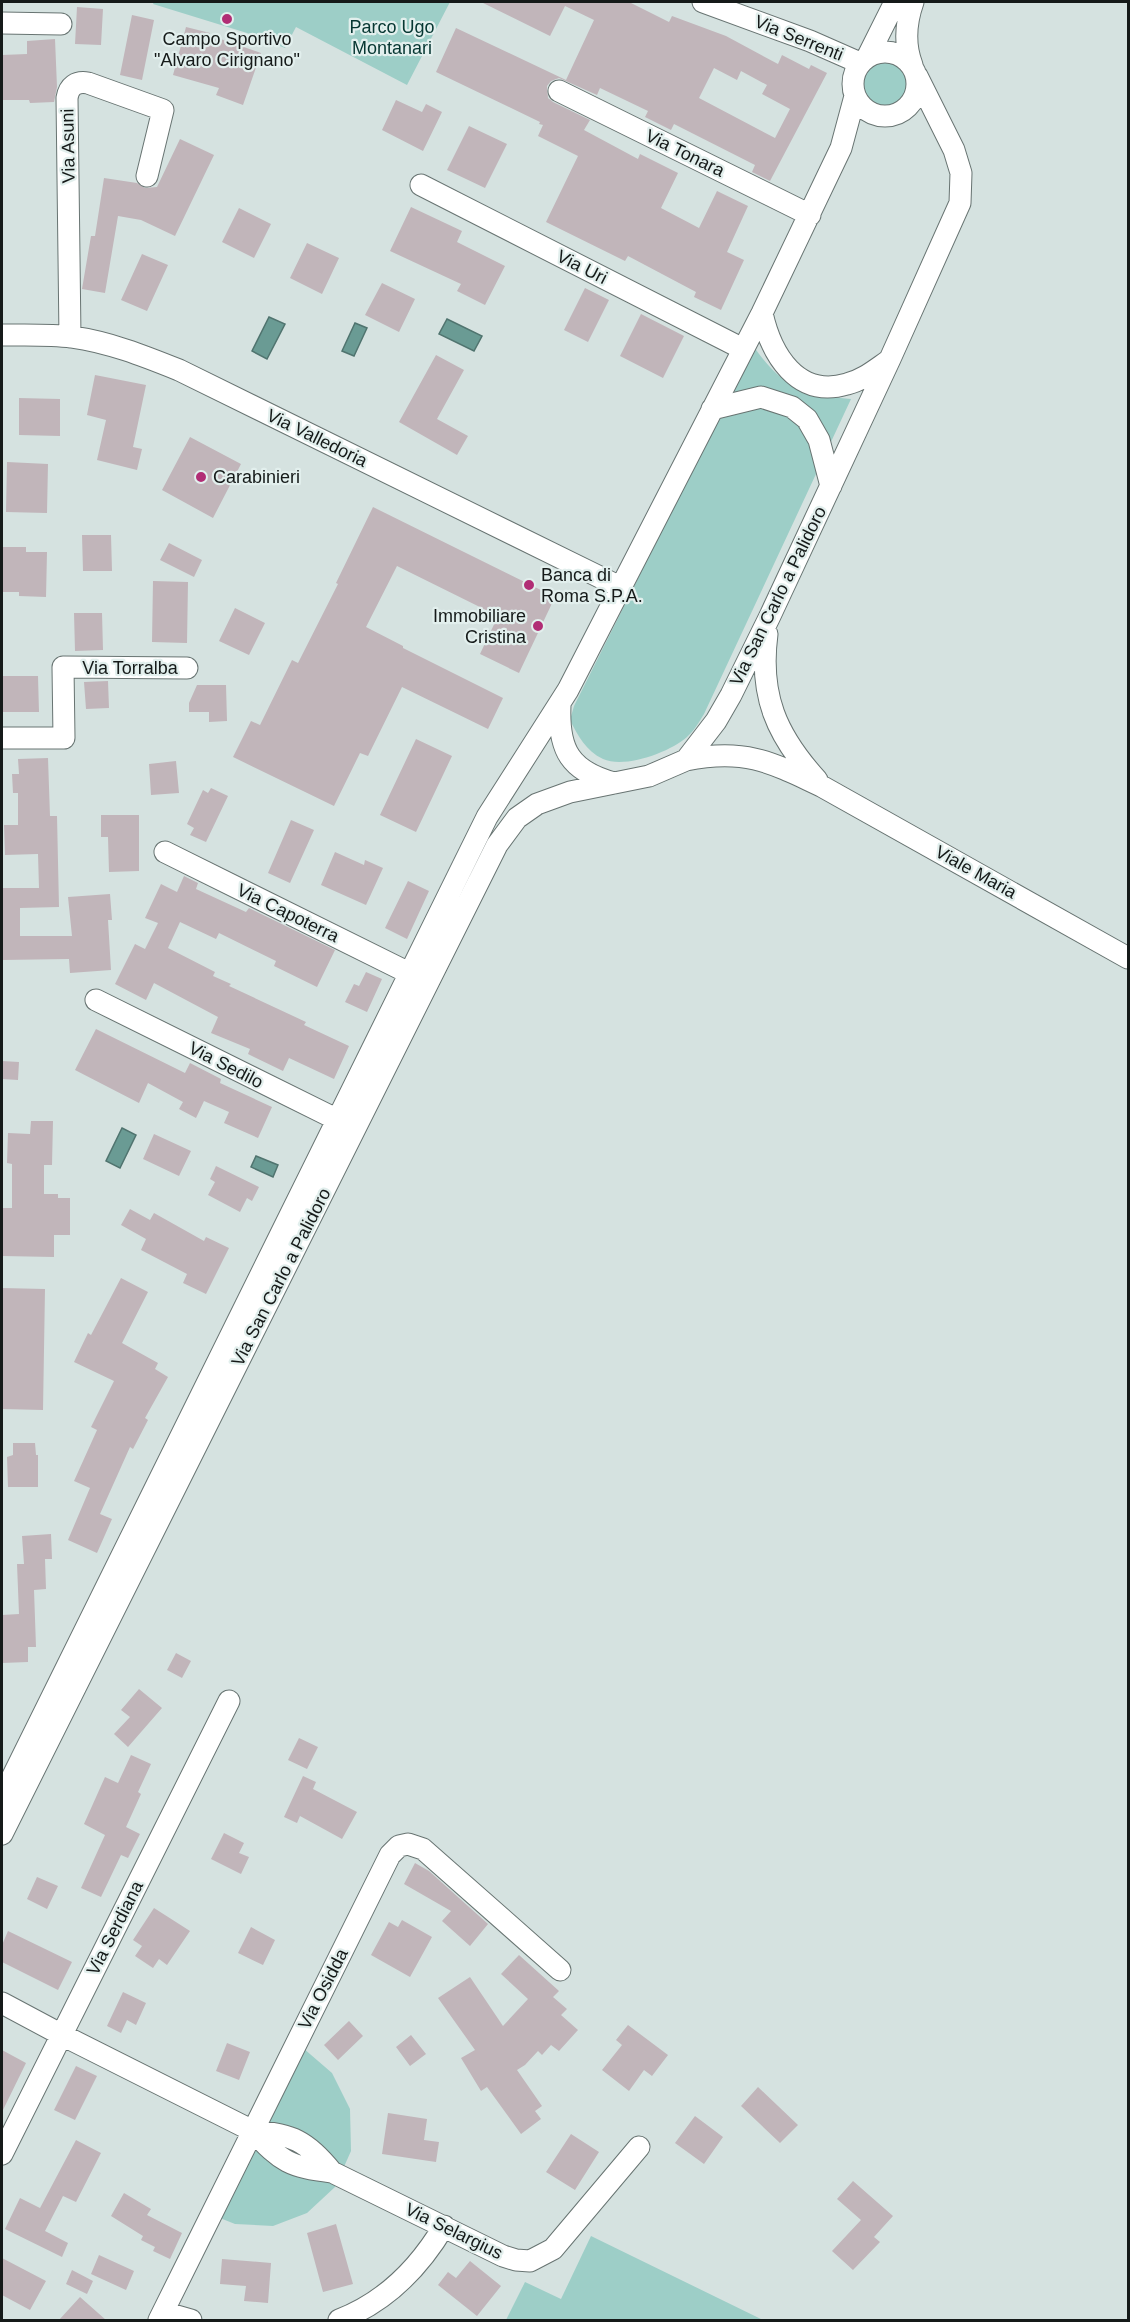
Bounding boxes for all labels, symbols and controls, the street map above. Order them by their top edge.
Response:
street label: Via Serrenti [752,11,846,65]
marker: Campo Sportivo "Alvaro Cirignano" [220,12,234,26]
park label: Parco Ugo Montanari [349,17,435,58]
place label: Campo Sportivo "Alvaro Cirignano" [154,29,300,70]
street label: Via Asuni [57,108,79,184]
street label: Via Tonara [642,125,729,181]
street label: Via Uri [554,246,610,288]
street label: Via Valledoria [263,405,371,471]
place label: Carabinieri [213,467,300,487]
marker: Carabinieri [194,470,208,484]
street label: Via San Carlo a Palidoro [726,503,830,689]
place label: Banca di Roma S.P.A. [541,565,643,606]
marker: Banca di Roma S.P.A. [522,578,536,592]
place label: Immobiliare Cristina [433,606,527,647]
marker: Immobiliare Cristina [531,619,545,633]
street label: Via Torralba [82,658,179,678]
street label: Viale Maria [932,842,1021,903]
street label: Via Capoterra [234,880,343,947]
street label: Via Sedilo [185,1038,267,1092]
street label: Via San Carlo a Palidoro [227,1185,335,1369]
street label: Via Serdiana [83,1877,148,1978]
street label: Via Osidda [294,1945,352,2033]
street label: Via Selargius [402,2199,506,2263]

